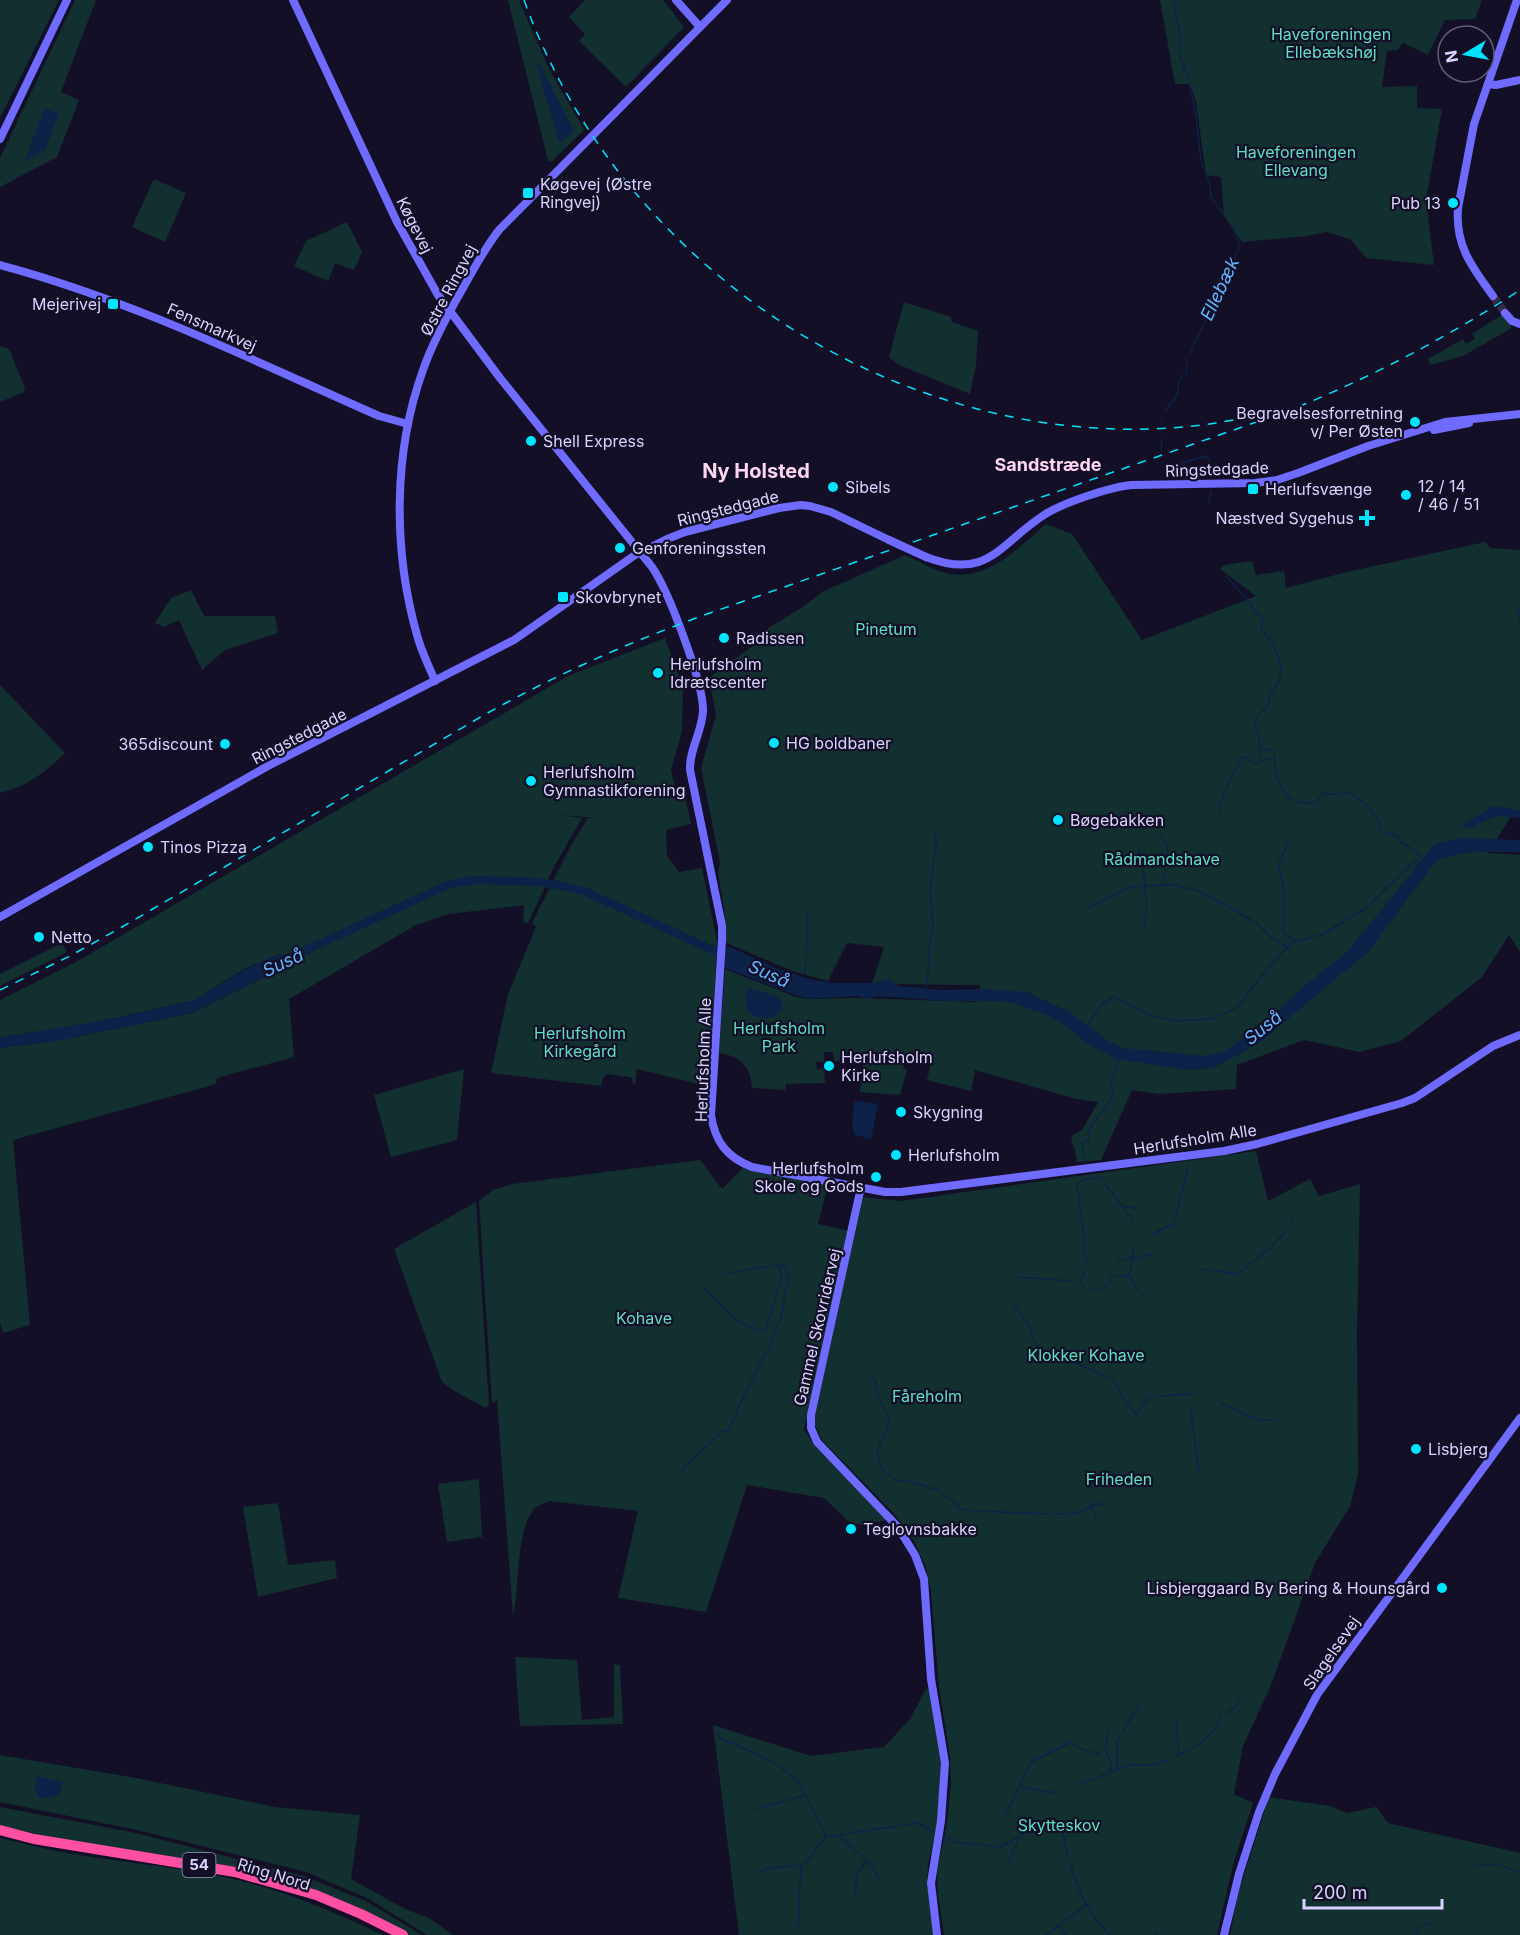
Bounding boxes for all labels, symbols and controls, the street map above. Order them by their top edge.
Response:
park label: Haveforeningen Ellebækshøj [1271,24,1391,62]
north arrow [1436,24,1496,84]
text: N [1440,49,1462,64]
park label: Haveforeningen Ellevang [1236,142,1356,180]
place label: Køgevej (Østre Ringvej) [540,174,652,212]
marker: Køgevej (Østre Ringvej) [521,186,535,200]
place label: Pub 13 [1391,193,1441,213]
street label: Køgevej [392,194,438,256]
marker: Pub 13 [1446,196,1460,210]
street label: Østre Ringvej [416,241,480,339]
water label: Ellebæk [1196,253,1244,324]
place label: Mejerivej [32,294,101,314]
marker: Mejerivej [106,297,120,311]
street label: Fensmarkvej [164,298,260,356]
place label: Begravelsesforretning v/ Per Østen [1236,403,1403,441]
marker: Begravelsesforretning v/ Per Østen [1408,415,1422,429]
place label: Shell Express [543,431,644,451]
marker: Shell Express [524,434,538,448]
district label: Sandstræde [995,454,1102,475]
street label: Ringstedgade [1165,457,1269,481]
district label: Ny Holsted [702,459,810,483]
place label: 12 / 14 / 46 / 51 [1418,476,1480,514]
place label: Sibels [845,477,891,497]
place label: Herlufsvænge [1265,479,1372,499]
marker: Sibels [826,480,840,494]
marker: Herlufsvænge [1246,482,1260,496]
street label: Ringstedgade [675,486,781,530]
marker: 12 / 14 / 46 / 51 [1399,488,1413,502]
place label: Næstved Sygehus [1216,508,1354,528]
marker: Næstved Sygehus [1358,509,1376,527]
place label: Genforeningssten [632,538,766,558]
marker: Genforeningssten [613,541,627,555]
place label: Skovbrynet [575,587,661,607]
marker: Skovbrynet [556,590,570,604]
park label: Pinetum [855,619,917,639]
place label: Radissen [736,628,805,648]
marker: Radissen [717,631,731,645]
place label: Herlufsholm Idrætscenter [670,654,767,692]
marker: Herlufsholm Idrætscenter [651,666,665,680]
street label: Ringstedgade [248,703,350,769]
place label: HG boldbaner [786,733,891,753]
place label: 365discount [118,734,213,754]
marker: HG boldbaner [767,736,781,750]
marker: 365discount [218,737,232,751]
place label: Herlufsholm Gymnastikforening [543,762,685,800]
marker: Herlufsholm Gymnastikforening [524,774,538,788]
place label: Bøgebakken [1070,810,1164,830]
marker: Bøgebakken [1051,813,1065,827]
place label: Tinos Pizza [160,837,247,857]
marker: Tinos Pizza [141,840,155,854]
park label: Rådmandshave [1104,849,1220,869]
place label: Netto [51,927,92,947]
marker: Netto [32,930,46,944]
water label: Suså [259,944,307,981]
water label: Suså [745,955,793,992]
street label: Herlufsholm Alle [691,997,715,1123]
water label: Suså [1239,1006,1286,1049]
park label: Herlufsholm Park [733,1018,825,1056]
park label: Herlufsholm Kirkegård [534,1023,626,1061]
place label: Herlufsholm Kirke [841,1047,933,1085]
marker: Herlufsholm Kirke [822,1059,836,1073]
place label: Skygning [913,1102,983,1122]
marker: Skygning [894,1105,908,1119]
street label: Herlufsholm Alle [1132,1119,1258,1159]
place label: Herlufsholm [908,1145,1000,1165]
marker: Herlufsholm [889,1148,903,1162]
place label: Herlufsholm Skole og Gods [754,1158,864,1196]
marker: Herlufsholm Skole og Gods [869,1170,883,1184]
street label: Gammel Skovridervej [789,1246,845,1408]
park label: Kohave [616,1308,672,1328]
park label: Klokker Kohave [1027,1345,1145,1365]
park label: Fåreholm [892,1386,962,1406]
place label: Lisbjerg [1428,1439,1488,1459]
marker: Lisbjerg [1409,1442,1423,1456]
park label: Friheden [1086,1469,1152,1489]
place label: Teglovnsbakke [863,1519,977,1539]
marker: Teglovnsbakke [844,1522,858,1536]
place label: Lisbjerggaard By Bering & Hounsgård [1147,1578,1430,1598]
marker: Lisbjerggaard By Bering & Hounsgård [1435,1581,1449,1595]
street label: Slagelsevej [1298,1612,1364,1694]
park label: Skytteskov [1018,1815,1100,1835]
road number: 54 [182,1853,216,1877]
street label: Ring Nord [235,1853,313,1895]
scale bar [1304,1872,1442,1910]
text: 200 m [1313,1882,1368,1903]

